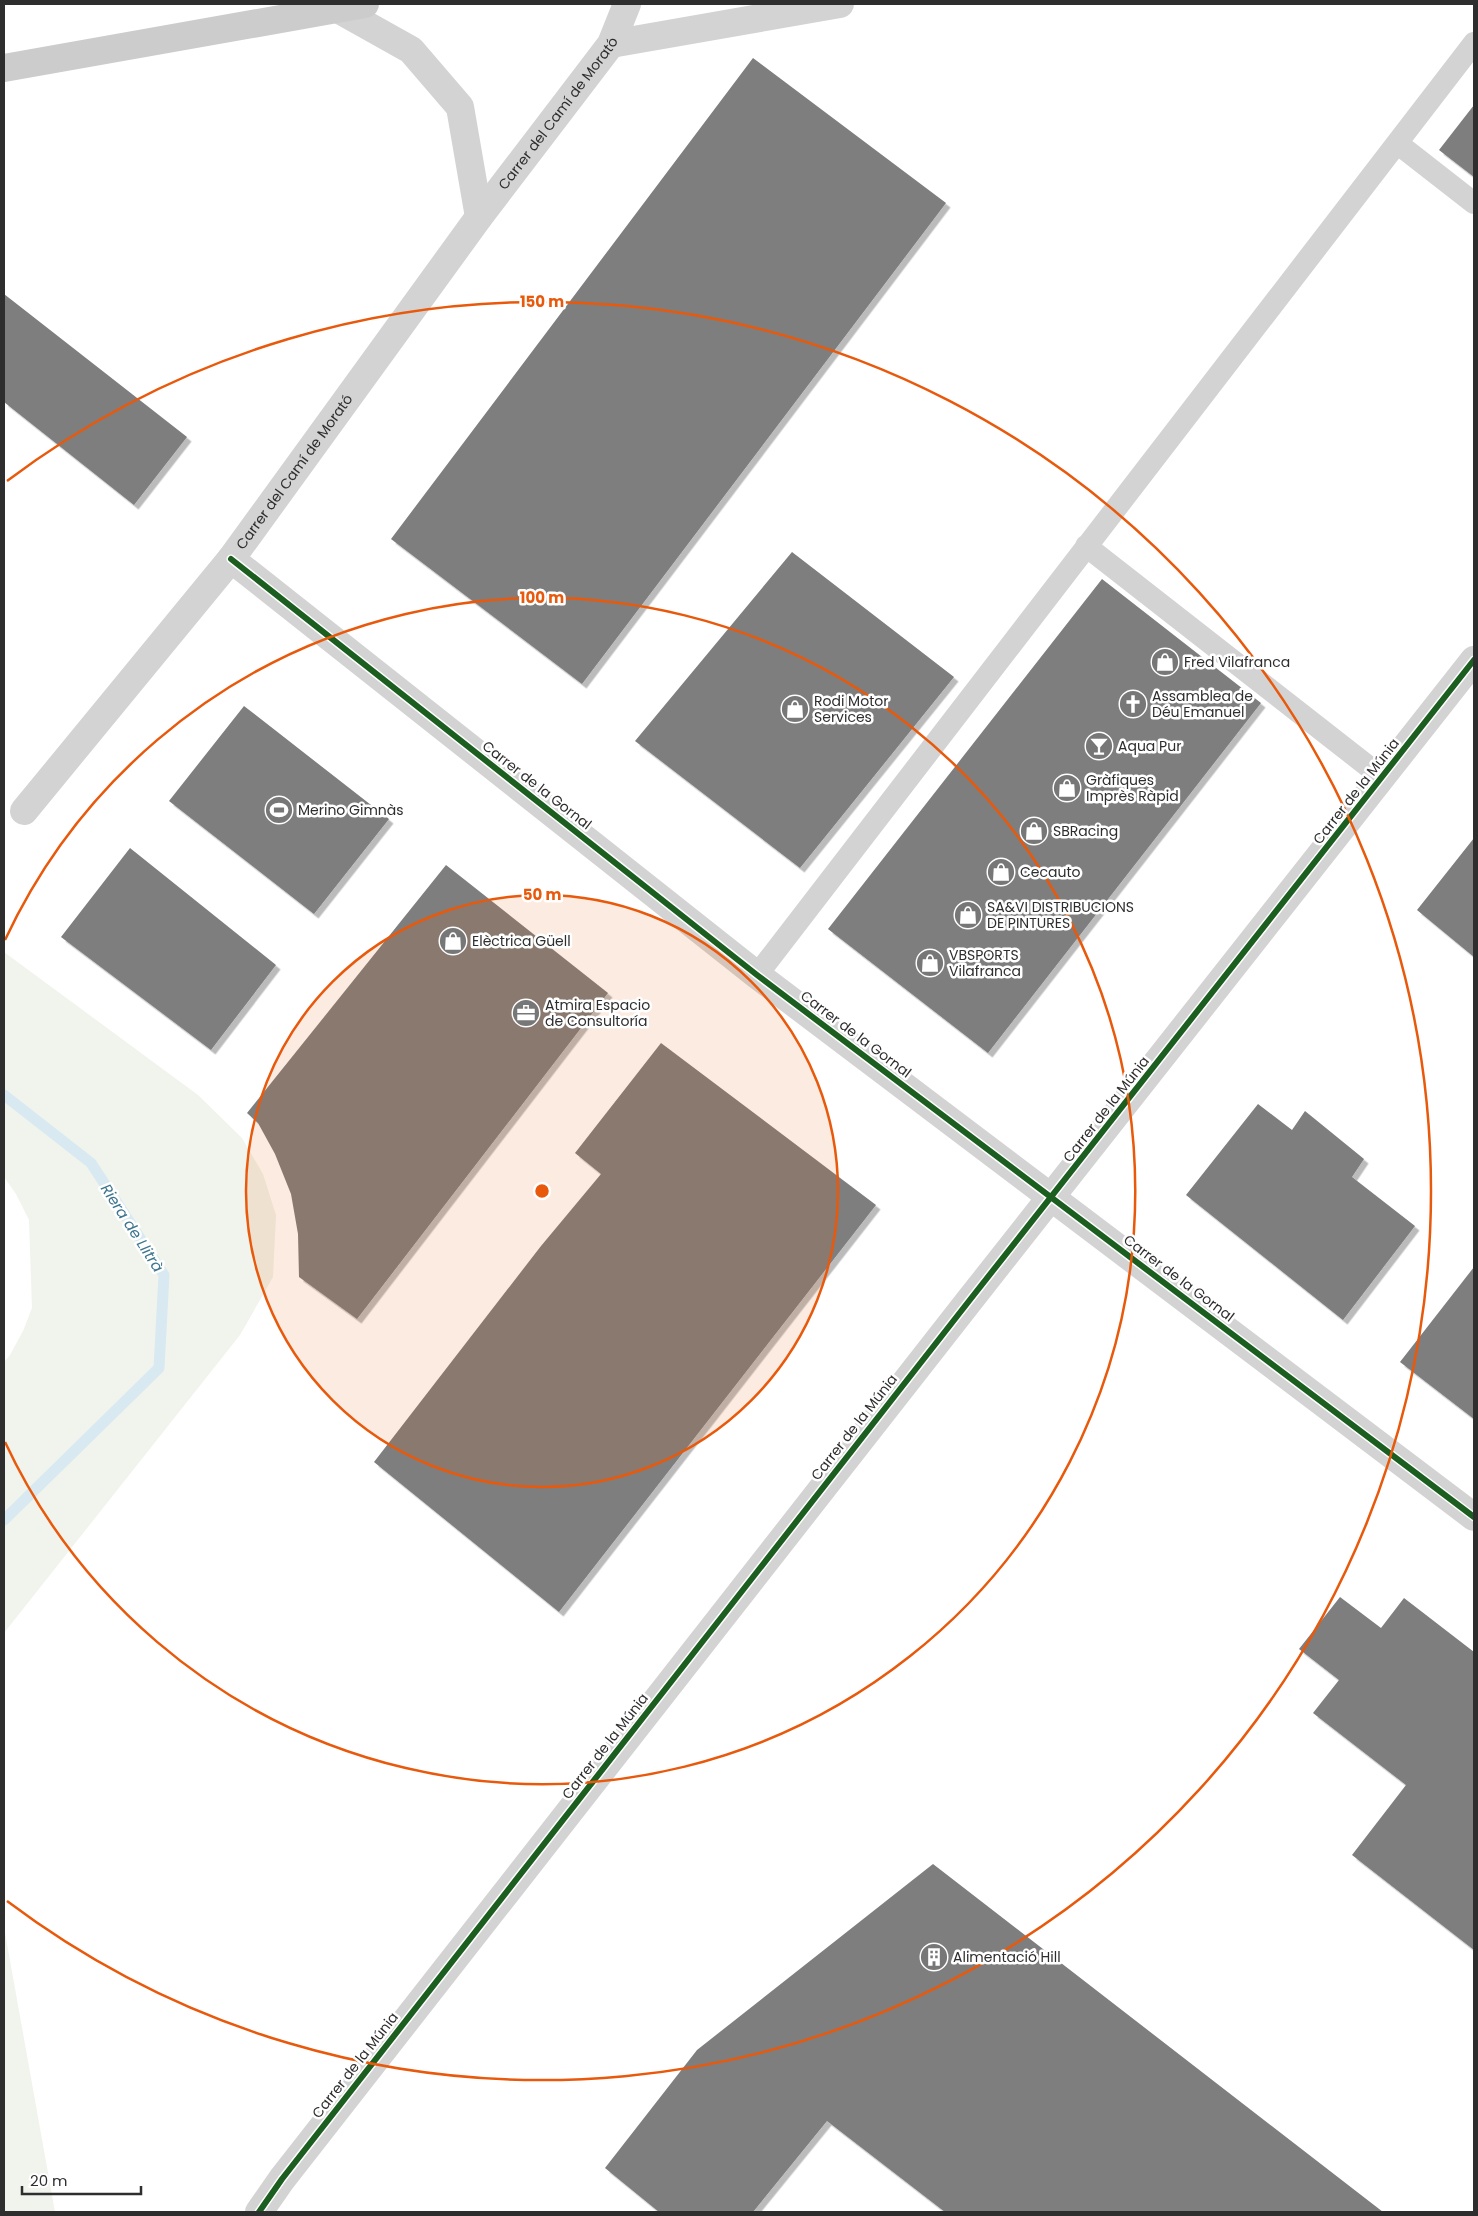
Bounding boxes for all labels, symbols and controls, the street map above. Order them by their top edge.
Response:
street label: Carrer del Camí de Morató [493,34,623,194]
text: 150 m [520,291,564,312]
street label: Carrer del Camí de Morató [231,390,357,553]
text: 100 m [520,587,564,608]
shop icon: Fred Vilafranca [1150,647,1180,677]
place label: Fred Vilafranca [1184,652,1290,672]
place label: Assamblea de Déu Emanuel [1152,686,1253,722]
church icon: Assamblea de Déu Emanuel [1118,689,1148,719]
place label: Rodi Motor Services [814,691,888,727]
shop icon: Rodi Motor Services [780,694,810,724]
bar icon: Aqua Pur [1084,731,1114,761]
street label: Carrer de la Múnia [1308,734,1404,848]
street label: Carrer de la Gornal [478,736,596,834]
place label: Aqua Pur [1118,736,1181,756]
place label: Gràfiques Imprès Ràpid [1086,770,1179,806]
shop icon: Gràfiques Imprès Ràpid [1052,773,1082,803]
sports icon: Merino Gimnàs [264,795,294,825]
place label: Merino Gimnàs [298,800,404,820]
shop icon: SBRacing [1019,816,1049,846]
place label: SBRacing [1053,821,1118,841]
shop icon: Cecauto [986,857,1016,887]
place label: Cecauto [1020,862,1081,882]
text: 50 m [523,884,561,905]
place label: SA&VI DISTRIBUCIONS DE PINTURES [987,897,1134,933]
shop icon: SA&VI DISTRIBUCIONS DE PINTURES [953,900,983,930]
shop icon: Elèctrica Güell [438,926,468,956]
place label: Elèctrica Güell [472,931,571,951]
place label: VBSPORTS Vilafranca [949,945,1021,981]
shop icon: VBSPORTS Vilafranca [915,948,945,978]
street label: Carrer de la Gornal [797,986,915,1082]
place label: Atmira Espacio de Consultoría [545,995,650,1031]
office icon: Atmira Espacio de Consultoría [511,998,541,1028]
street label: Carrer de la Múnia [1058,1052,1154,1166]
water label: Riera de Llitrà [96,1180,169,1276]
centre of rings [533,1182,551,1200]
street label: Carrer de la Gornal [1120,1230,1238,1326]
street label: Carrer de la Múnia [806,1370,902,1484]
street label: Carrer de la Múnia [557,1689,653,1803]
building icon: Alimentació Hill [919,1942,949,1972]
place label: Alimentació Hill [953,1947,1061,1967]
street label: Carrer de la Múnia [307,2008,403,2122]
scale bar [22,2164,141,2196]
text: 20 m [30,2170,68,2191]

